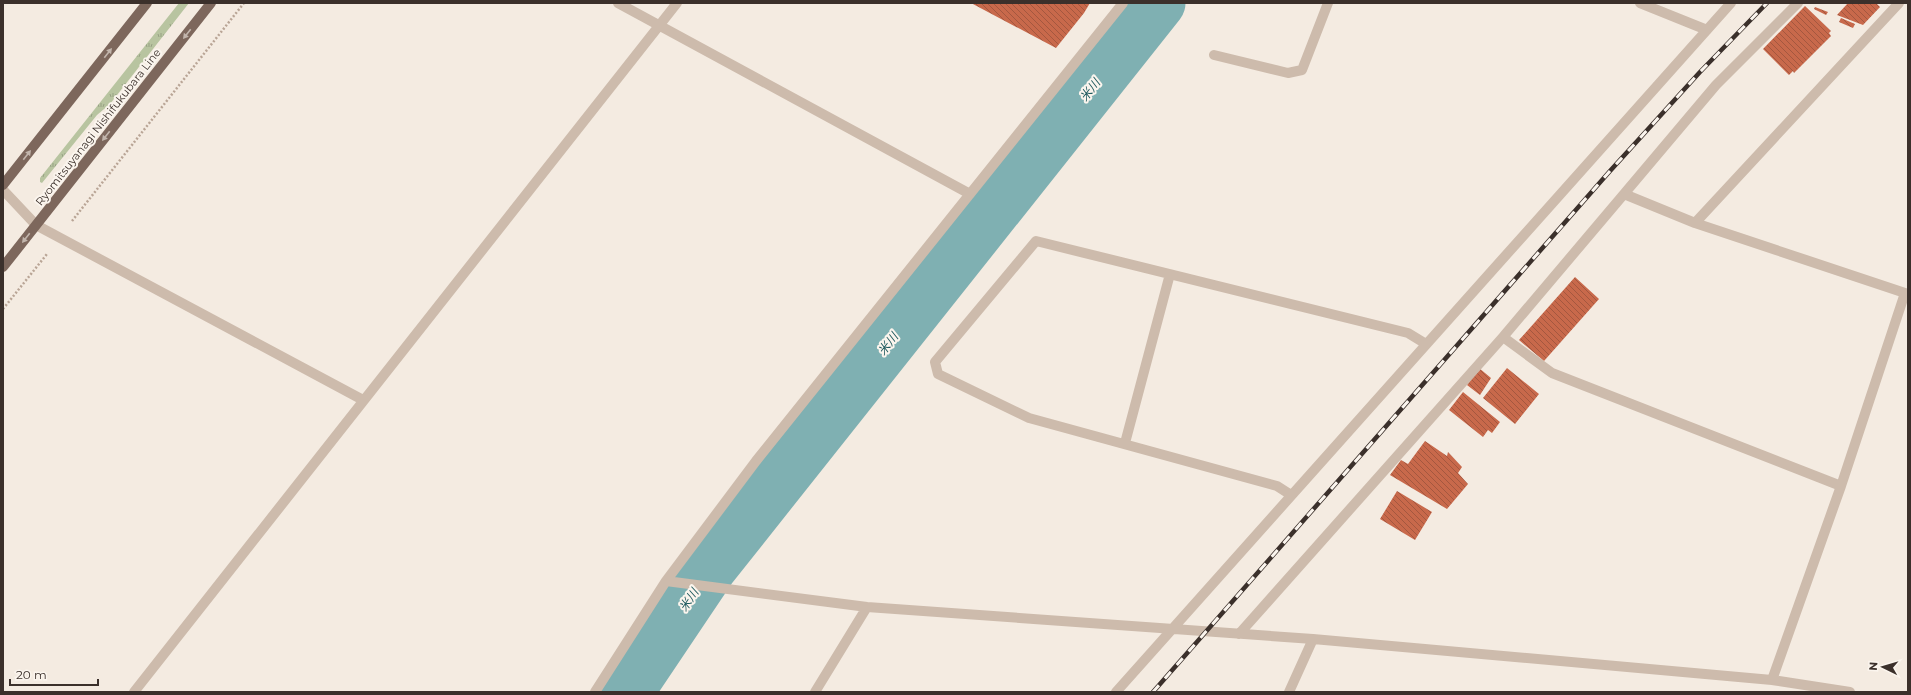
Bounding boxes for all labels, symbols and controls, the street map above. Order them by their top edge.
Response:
one-way arrow [183,28,191,39]
street label: Ryomitsuyanagi Nishifukubara Line [32,45,164,208]
one-way arrow [103,47,112,58]
water label: 米川 [1076,74,1104,104]
one-way arrow [102,130,111,141]
one-way arrow [23,149,32,160]
one-way arrow [22,232,30,243]
water label: 米川 [874,328,902,358]
water label: 米川 [676,584,703,614]
north arrow [1863,647,1903,687]
scale bar [10,661,98,687]
text: N [1866,661,1880,671]
text: 20 m [16,667,47,682]

